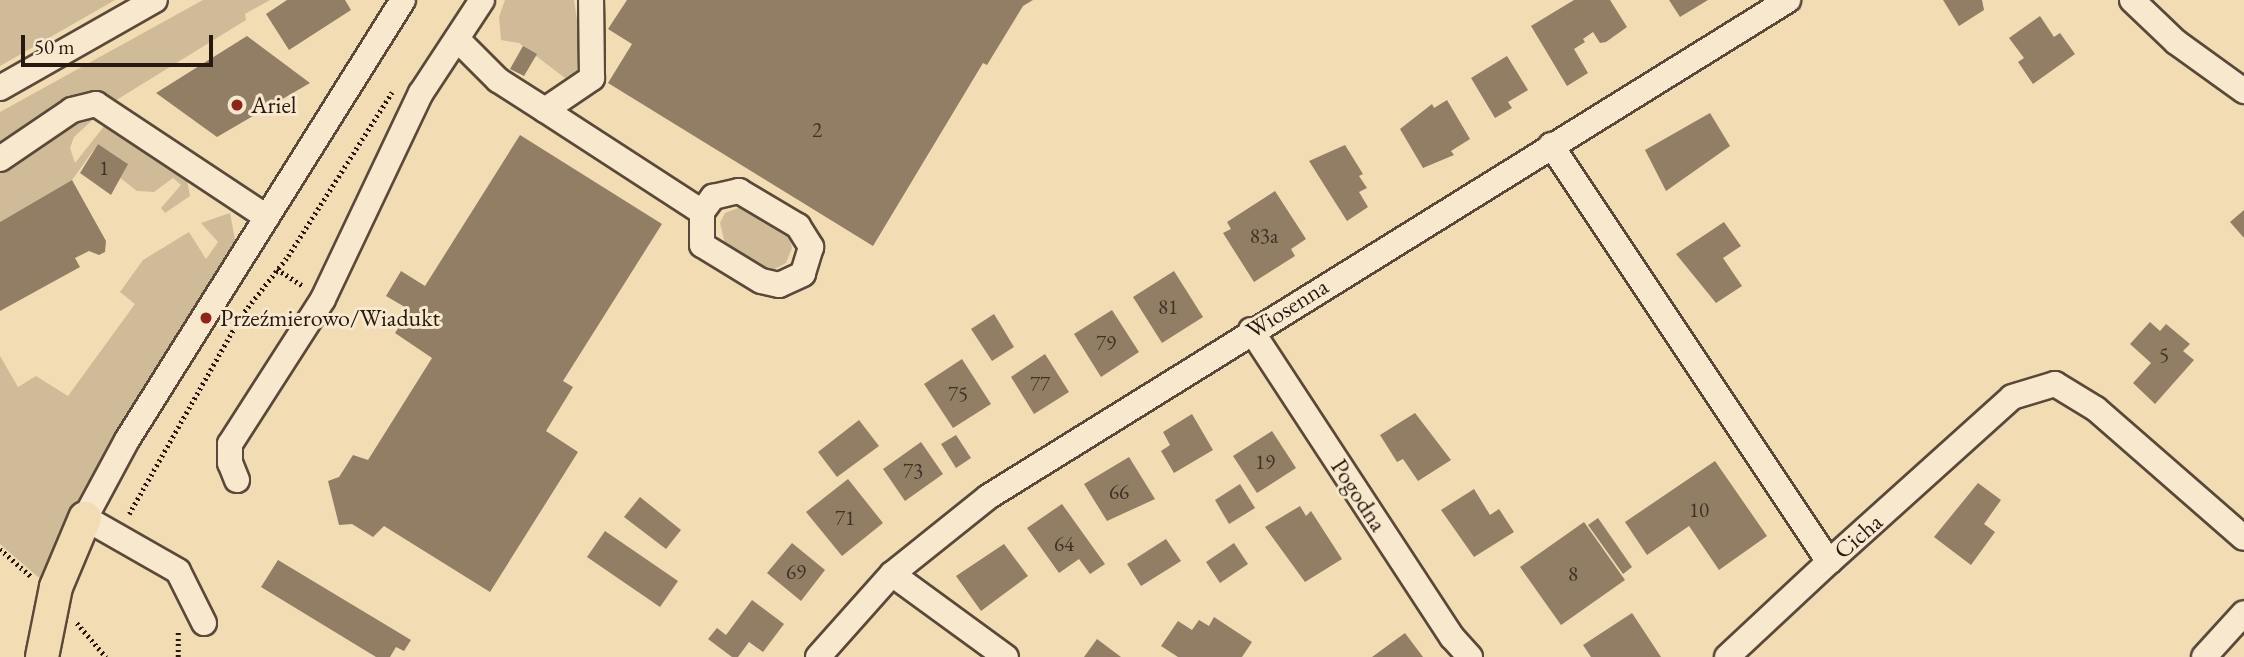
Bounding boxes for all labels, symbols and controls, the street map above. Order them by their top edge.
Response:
scale bar [24,21,217,65]
text: 50 m [34,33,75,60]
place label: Ariel [251,91,297,119]
marker: Ariel [229,97,245,113]
house number: 2 [812,117,822,143]
house number: 1 [99,155,109,181]
house number: 83a [1250,223,1278,249]
street label: Wiosenna [1241,272,1333,344]
house number: 81 [1158,294,1178,320]
place label: Przeźmierowo/Wiadukt [220,304,440,332]
marker: Przeźmierowo/Wiadukt [198,310,214,326]
house number: 79 [1096,330,1116,356]
house number: 5 [2159,342,2169,368]
house number: 77 [1030,371,1050,397]
house number: 75 [948,381,968,407]
house number: 19 [1255,449,1275,475]
street label: Pogodna [1325,453,1393,537]
house number: 73 [903,458,923,484]
house number: 66 [1109,479,1129,505]
house number: 10 [1689,497,1709,523]
house number: 71 [835,505,855,531]
street label: Cicha [1828,507,1888,565]
house number: 64 [1054,531,1074,557]
house number: 69 [786,559,806,585]
house number: 8 [1568,561,1578,587]

